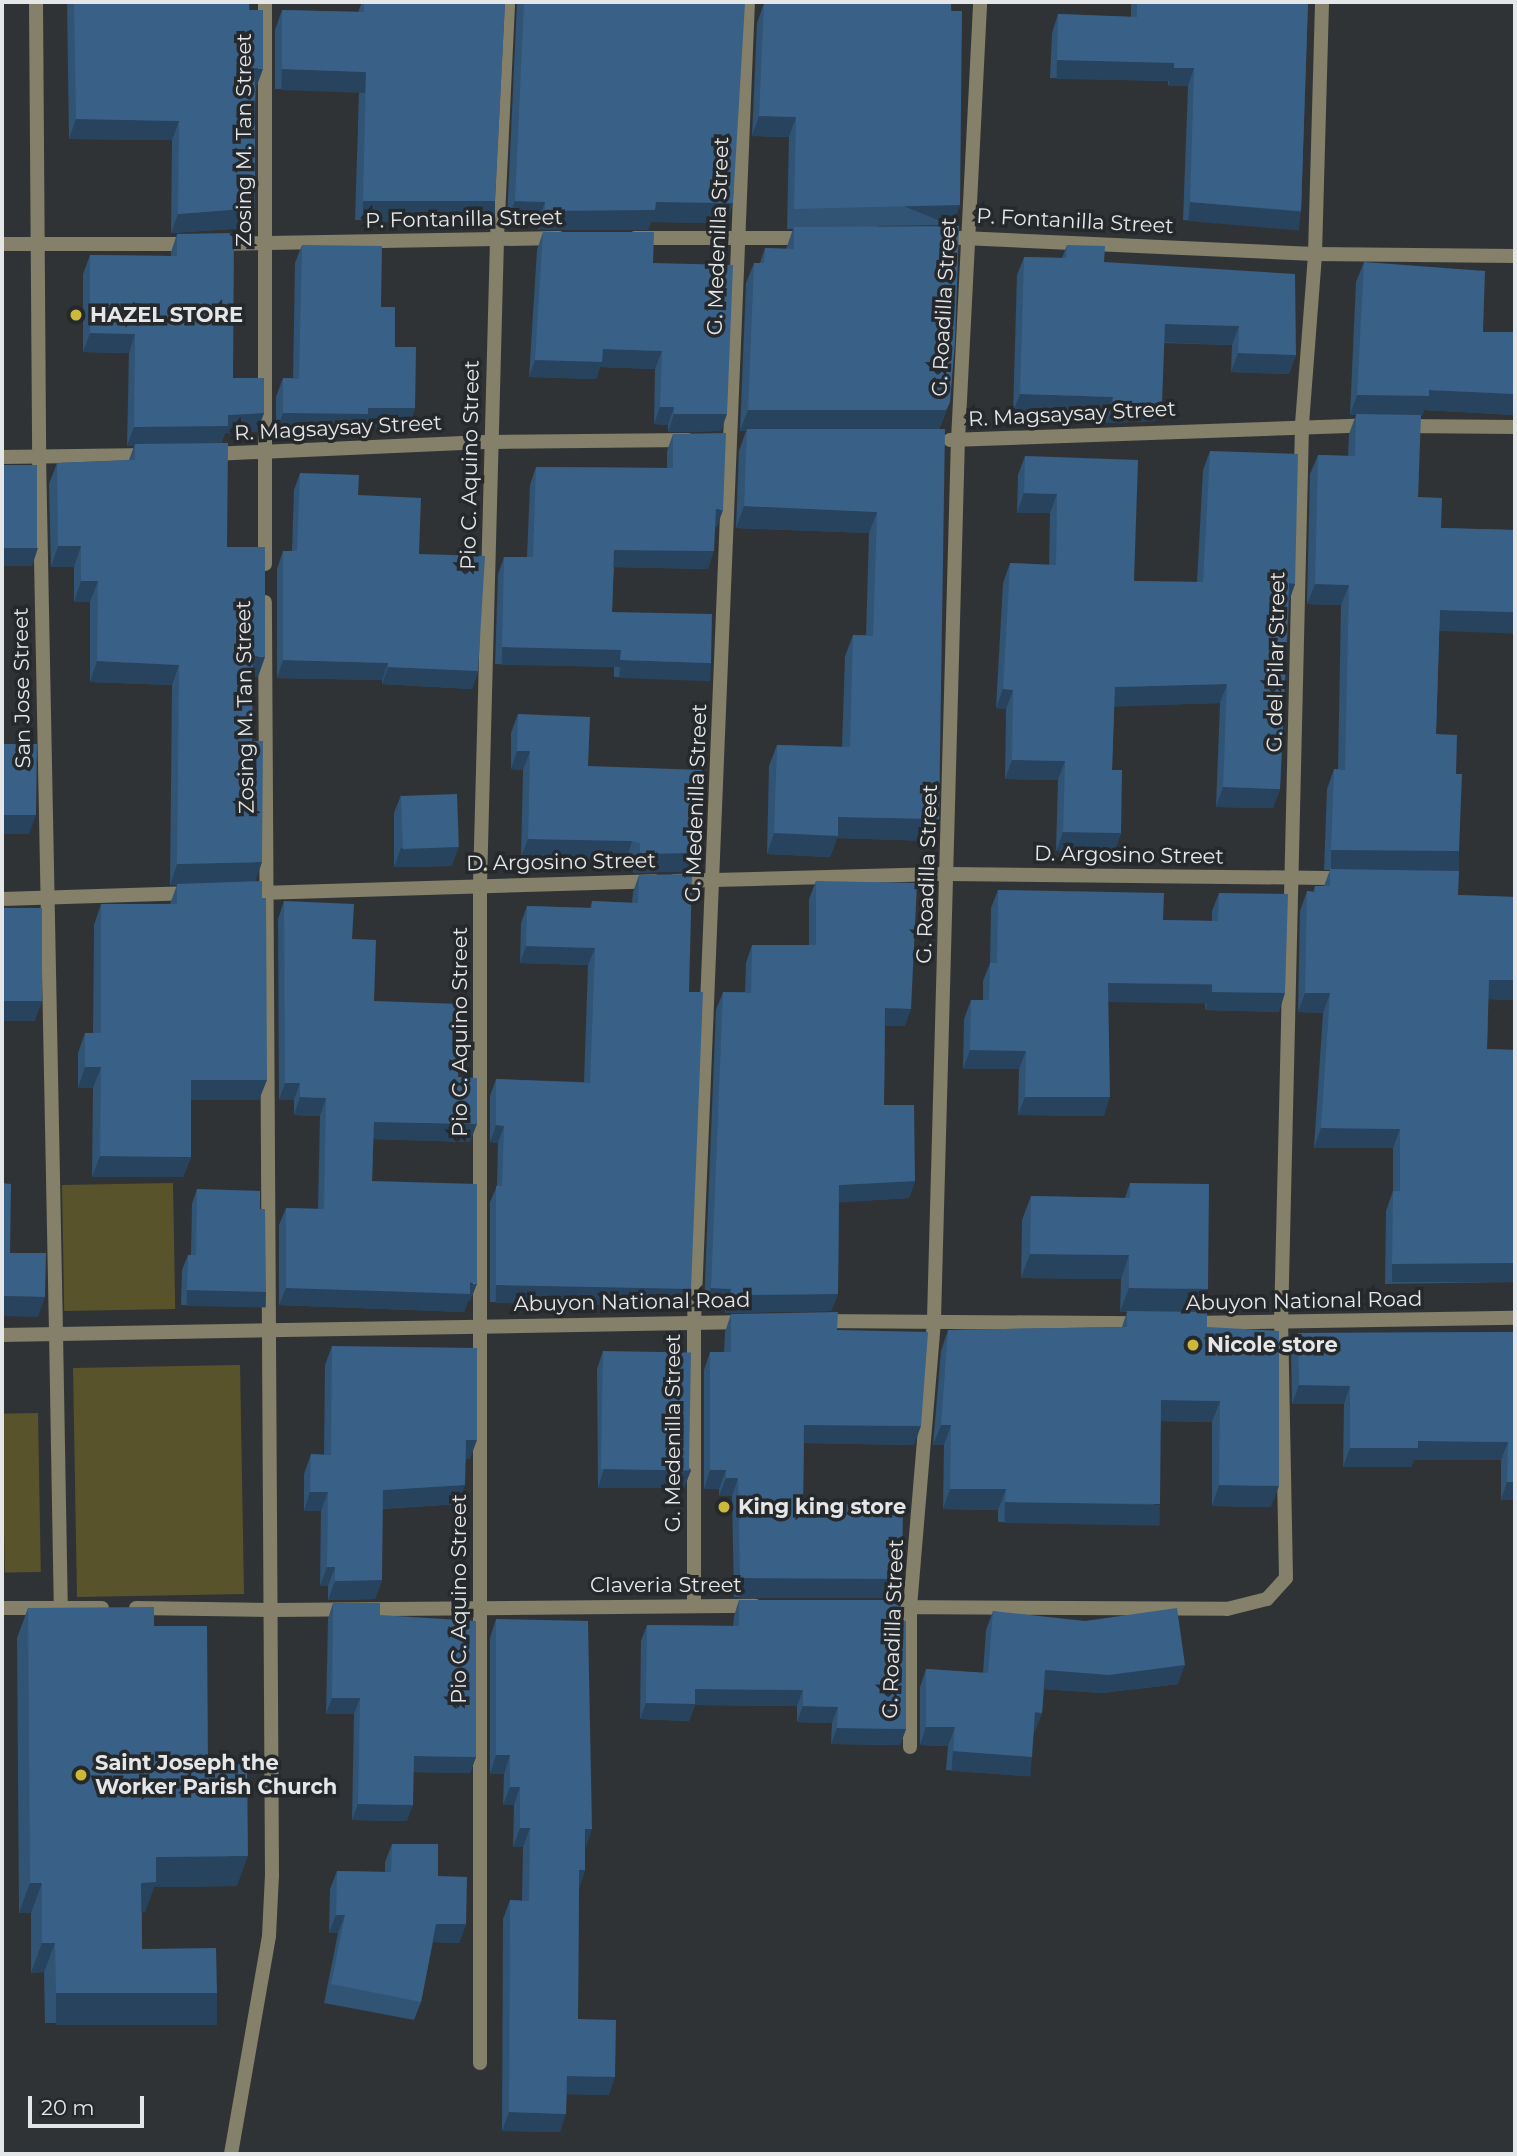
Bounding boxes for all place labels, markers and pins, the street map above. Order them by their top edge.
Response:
place label: HAZEL STORE [90,302,243,328]
marker: HAZEL STORE [68,307,84,323]
place label: Nicole store [1207,1332,1338,1358]
marker: Nicole store [1185,1337,1201,1353]
place label: King king store [738,1494,906,1520]
marker: King king store [716,1499,732,1515]
place label: Saint Joseph the Worker Parish Church [95,1750,337,1800]
marker: Saint Joseph the Worker Parish Church [73,1767,89,1783]

